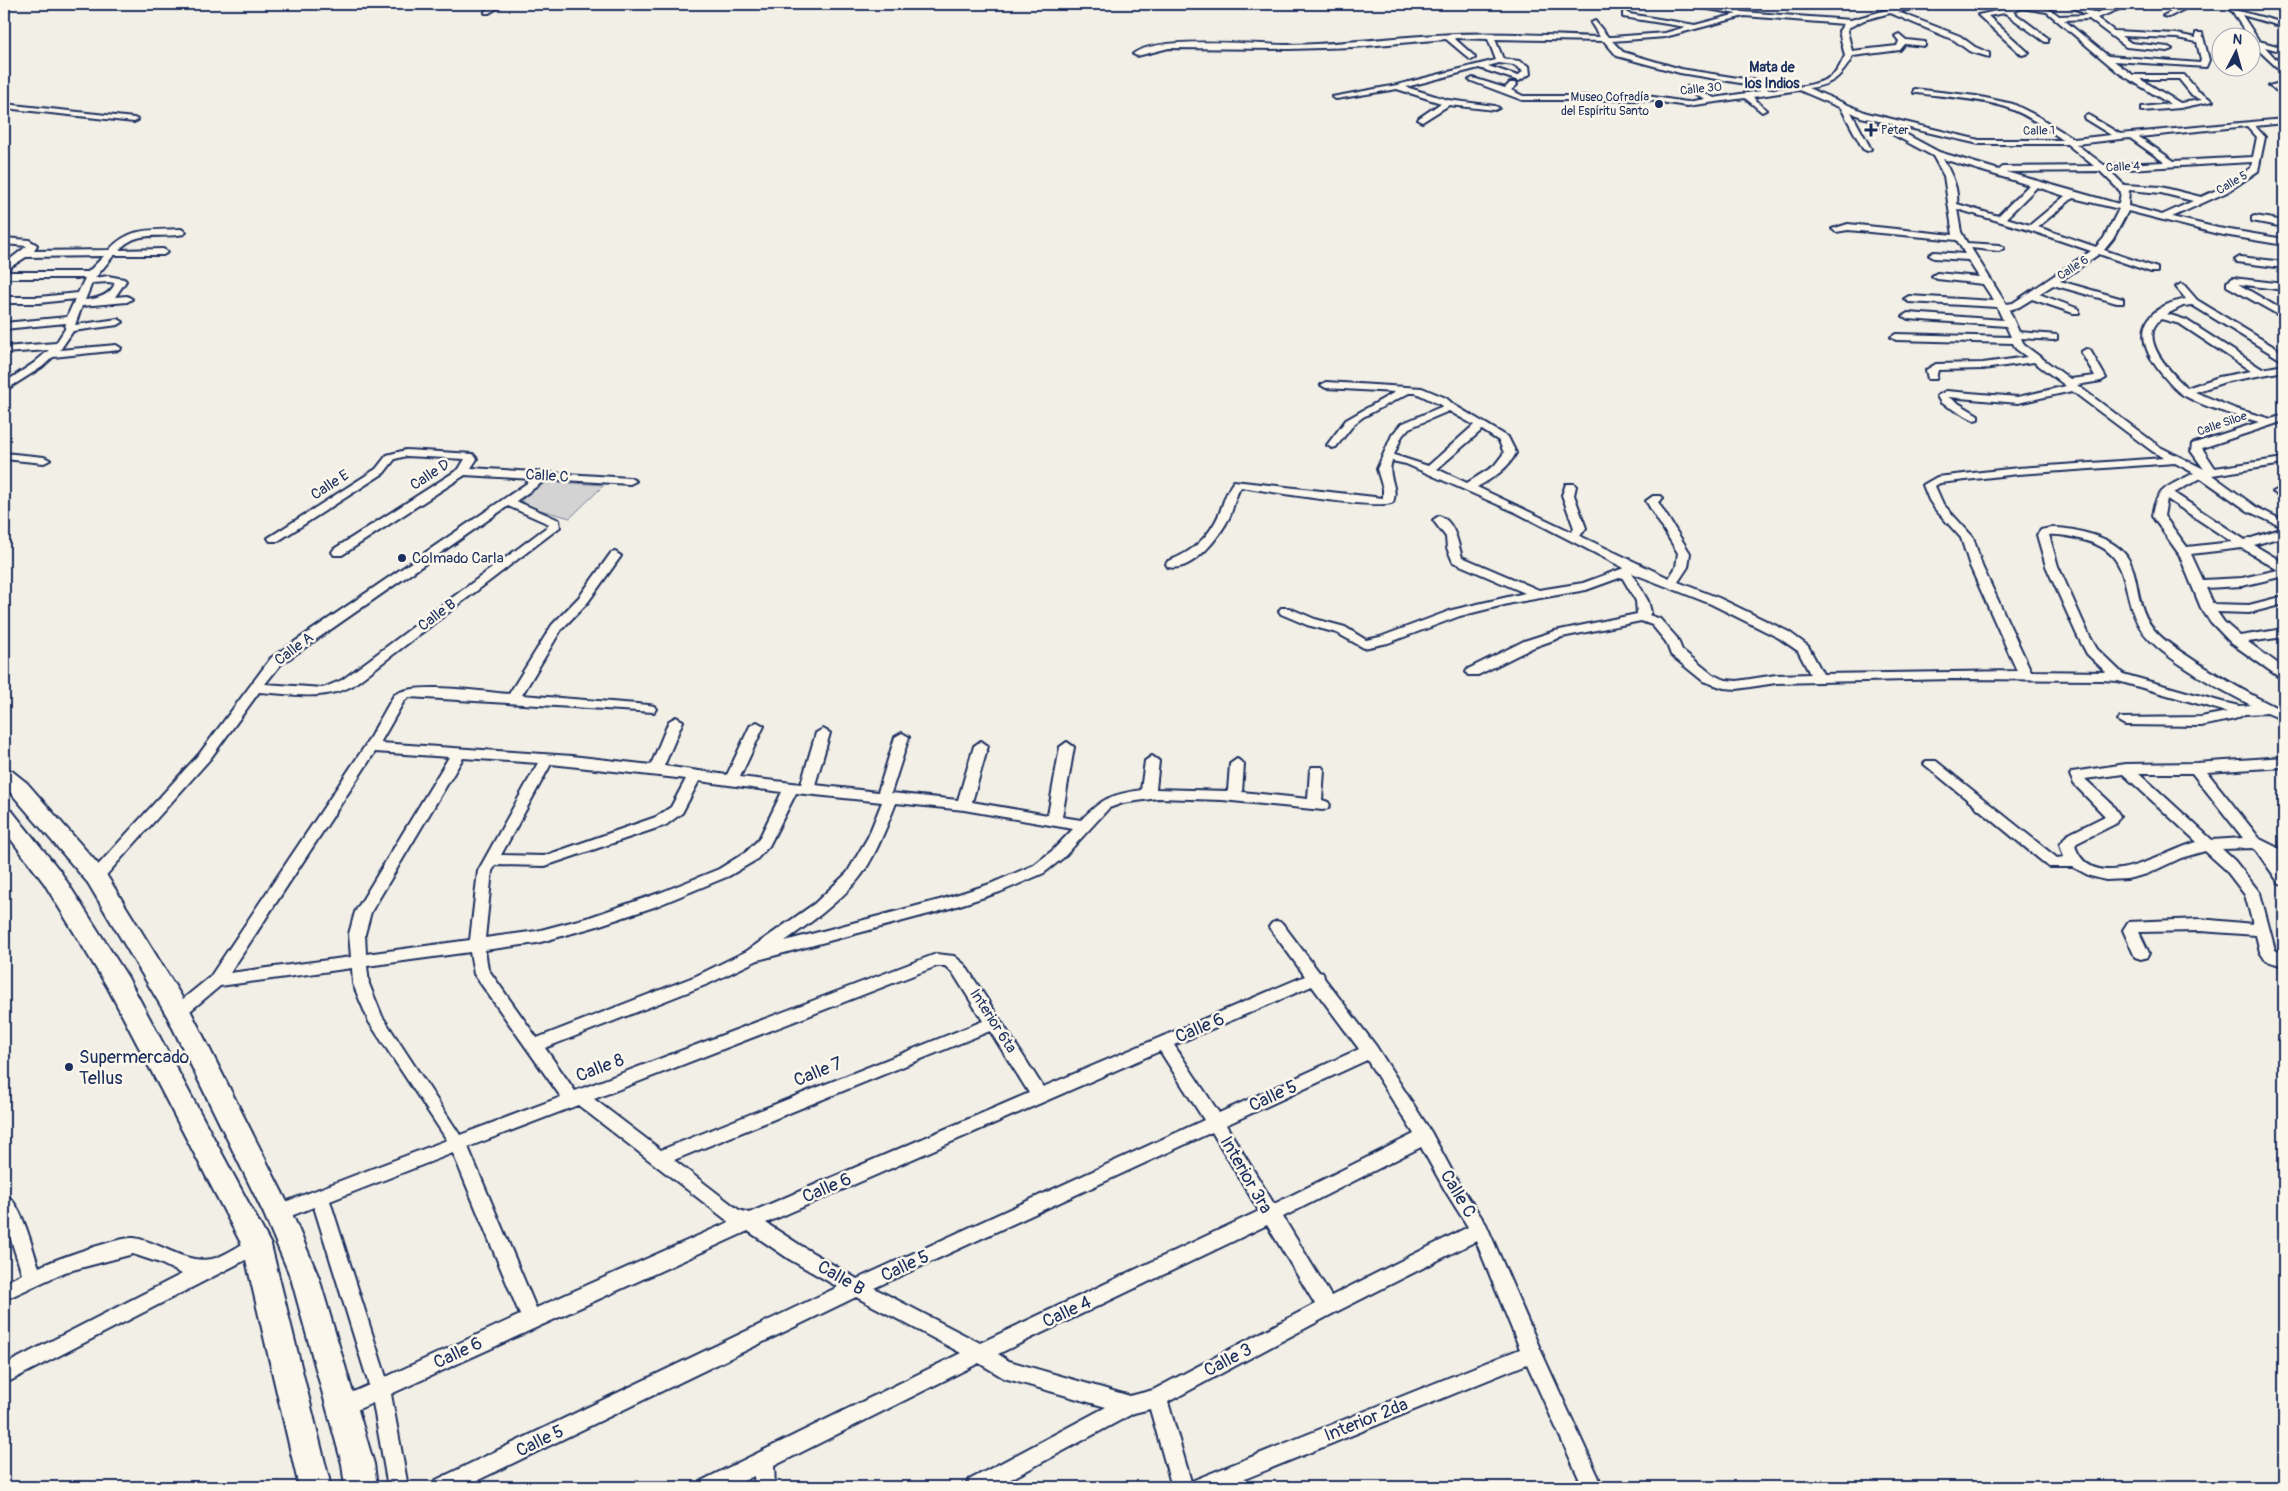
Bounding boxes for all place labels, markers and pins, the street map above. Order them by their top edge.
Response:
place label: Museo Cofradía del Espíritu Santo [1561,90,1650,119]
marker: Museo Cofradía del Espíritu Santo [1653,98,1665,110]
place label: Peter [1881,123,1909,138]
marker: Peter [1865,124,1877,136]
place label: Colmado Carla [412,549,504,568]
marker: Colmado Carla [396,552,408,564]
place label: Supermercado Tellus [79,1046,190,1090]
marker: Supermercado Tellus [63,1061,75,1073]

